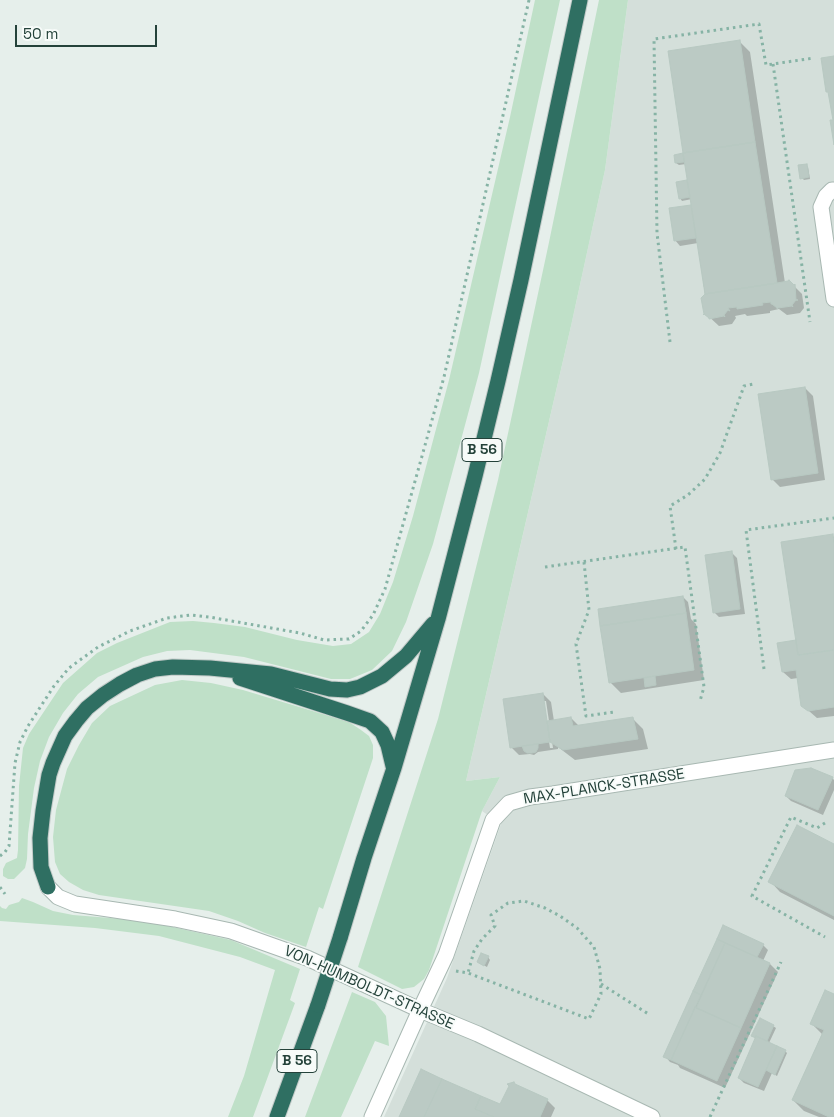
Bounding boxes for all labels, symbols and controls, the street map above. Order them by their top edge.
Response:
scale bar [18,15,160,47]
text: 50 m [23,24,58,43]
road number: B 56 [462,438,502,462]
street label: MAX-PLANCK-STRASSE [522,765,686,809]
street label: VON-HUMBOLDT-STRASSE [281,942,457,1034]
road number: B 56 [277,1050,317,1072]

